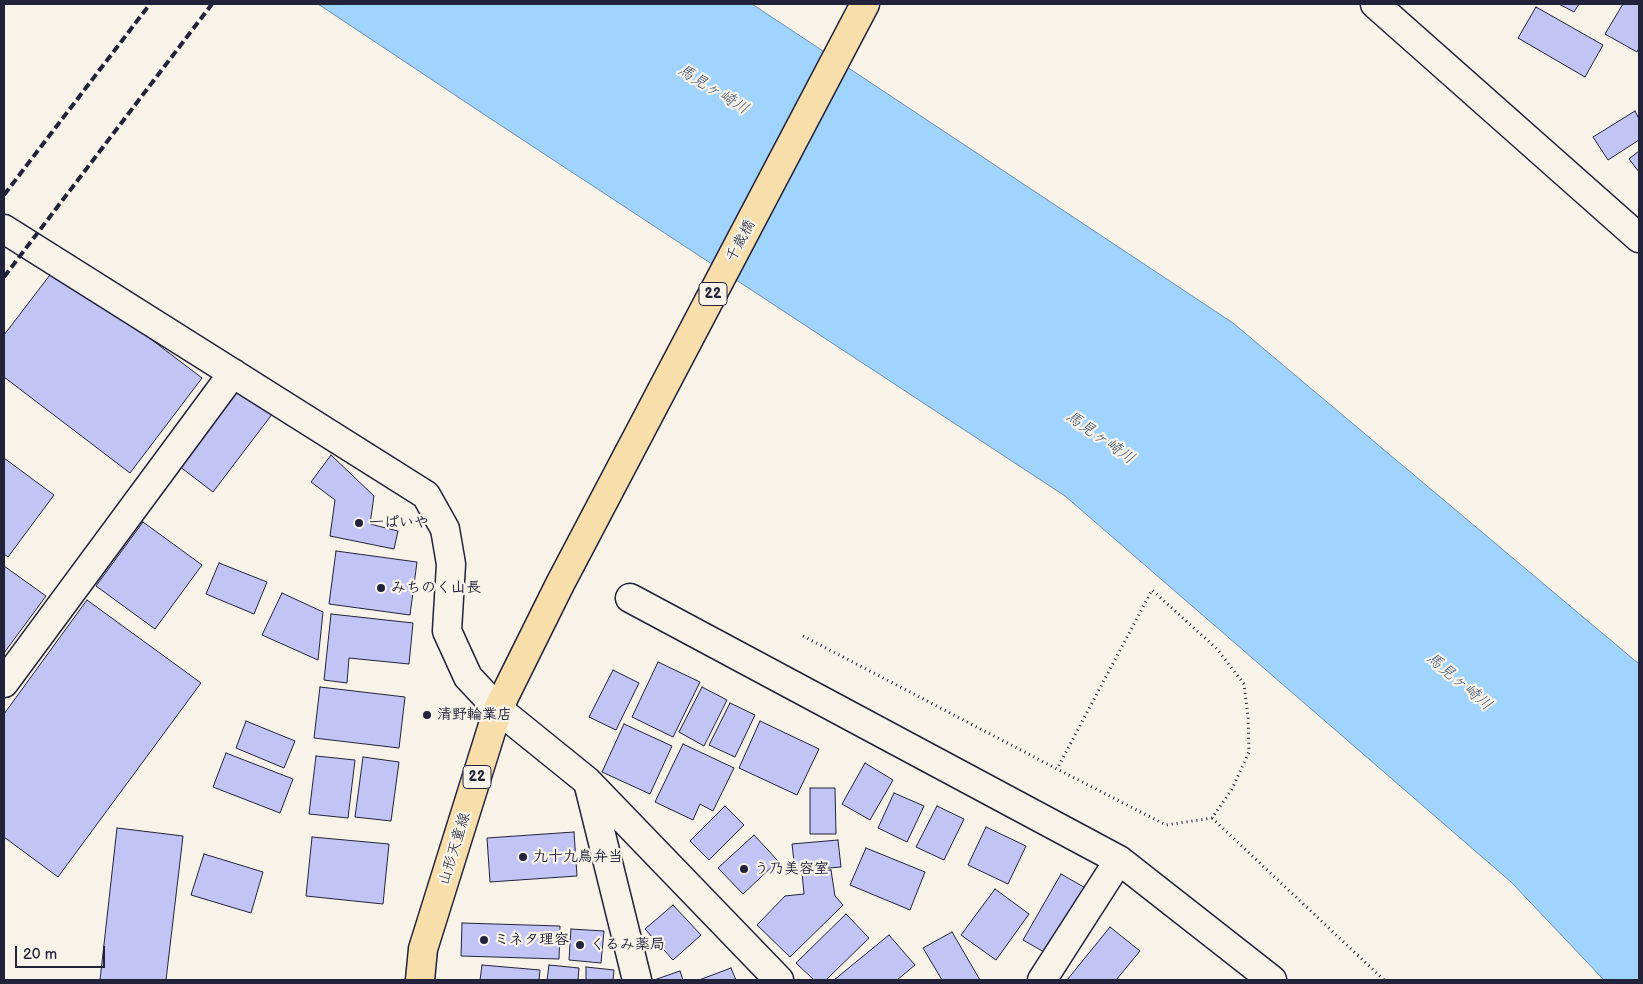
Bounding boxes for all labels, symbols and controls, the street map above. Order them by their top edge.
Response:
water label: 馬見ヶ崎川 [674,61,752,119]
street label: 千歳橋 [722,217,760,265]
road number: 22 [699,282,727,306]
water label: 馬見ヶ崎川 [1062,407,1138,469]
place label: 一ぱいや [369,514,429,532]
marker: 一ぱいや [353,517,365,529]
place label: みちのく山長 [391,579,481,597]
marker: みちのく山長 [375,582,387,594]
water label: 馬見ヶ崎川 [1422,649,1496,715]
place label: 清野輪業店 [437,706,512,724]
marker: 清野輪業店 [421,709,433,721]
road number: 22 [463,766,491,789]
street label: 山形天童線 [435,811,475,887]
place label: 九十九鳥弁当 [533,848,623,866]
marker: 九十九鳥弁当 [517,851,529,863]
place label: う乃美容室 [754,860,829,878]
marker: う乃美容室 [738,863,750,875]
place label: ミネタ理容 [494,931,569,949]
marker: ミネタ理容 [478,934,490,946]
scale bar [18,936,108,968]
place label: くるみ薬局 [590,936,665,954]
marker: くるみ薬局 [574,939,586,951]
text: 20 m [23,945,57,964]

